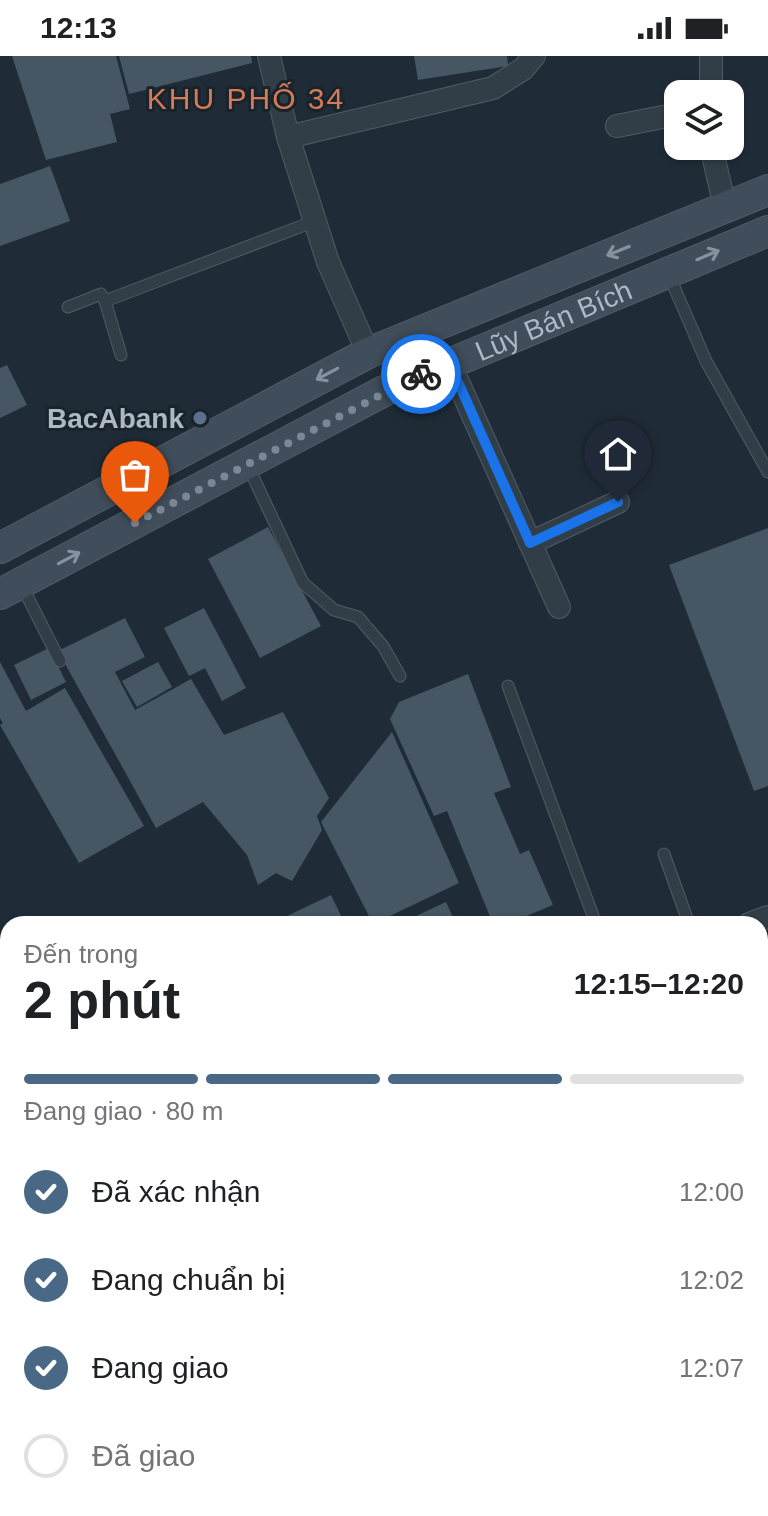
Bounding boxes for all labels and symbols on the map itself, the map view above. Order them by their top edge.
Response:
district label: KHU PHỐ 34 [147,82,345,115]
one-way arrow [606,244,631,259]
one-way arrow [695,247,720,262]
street label: Lũy Bán Bích [471,274,637,367]
courier [381,334,461,414]
one-way arrow [316,367,340,383]
place label: BacAbank [47,403,184,434]
marker: BacAbank [191,409,209,427]
pin [584,420,652,502]
pin [101,441,169,523]
one-way arrow [57,549,80,565]

